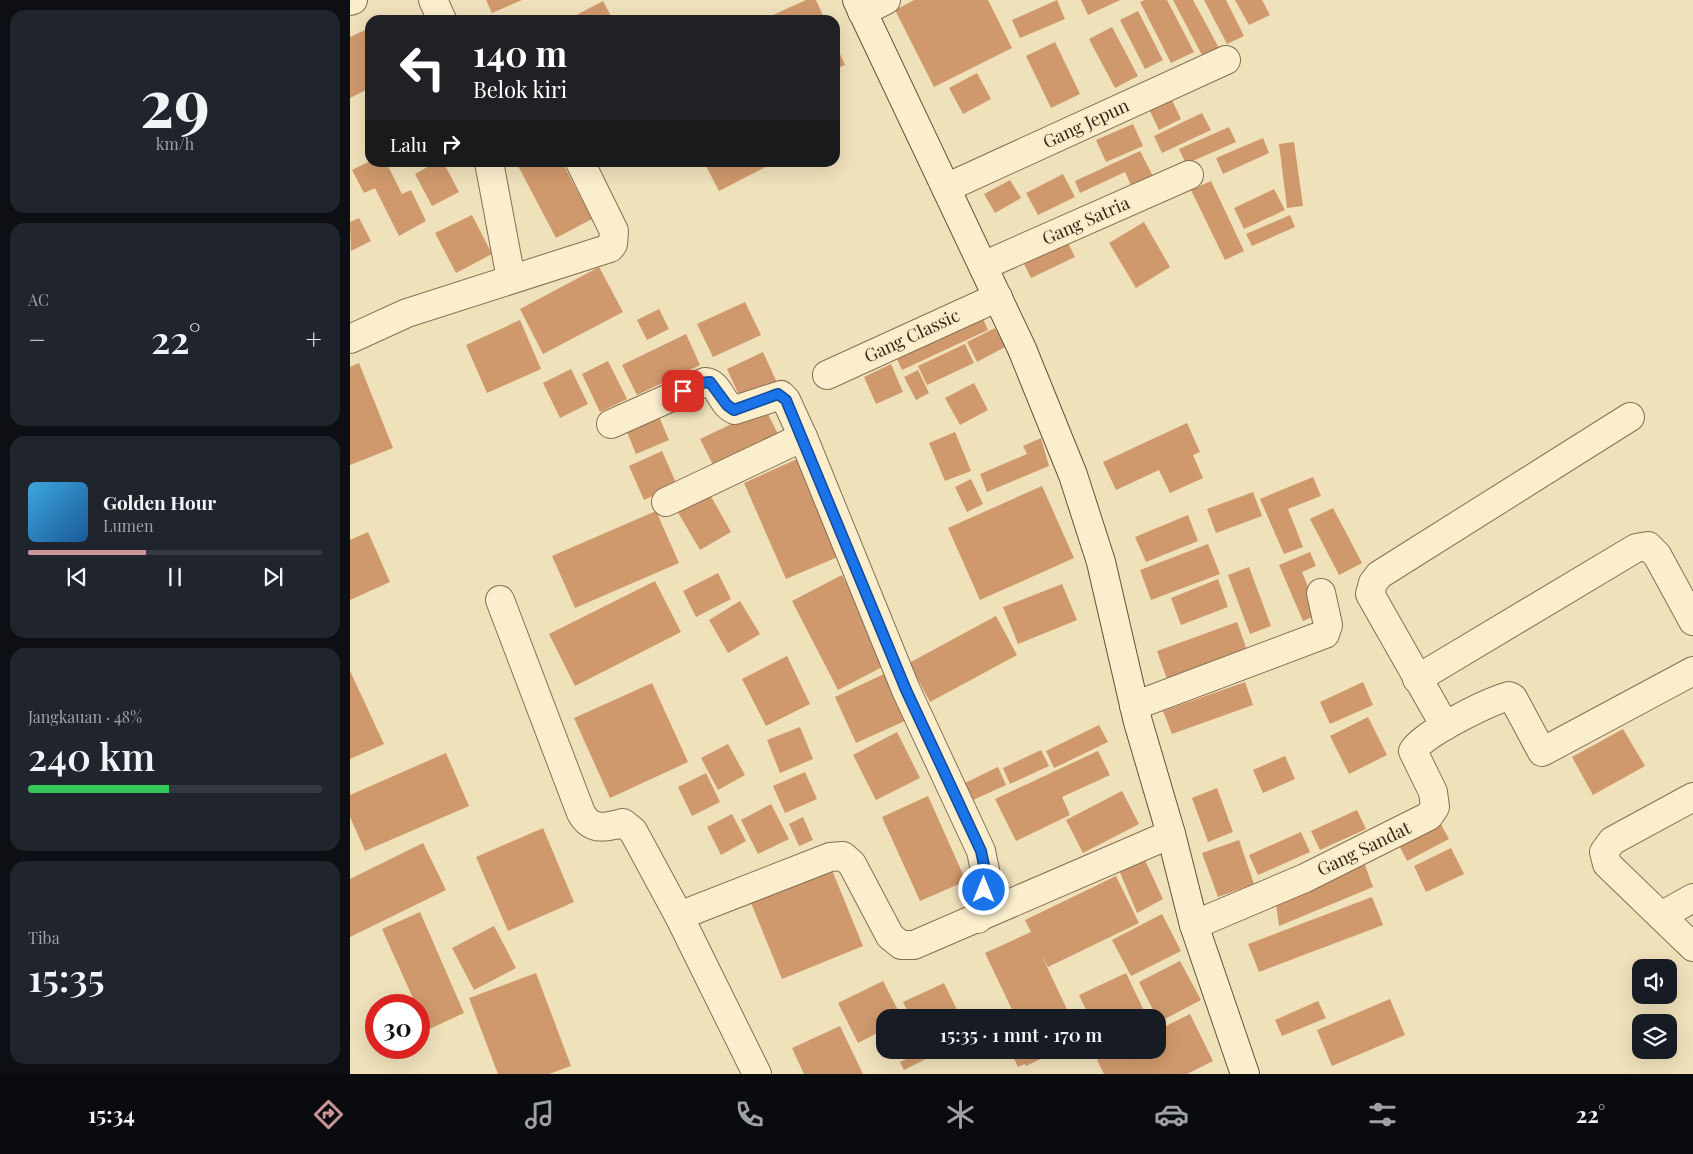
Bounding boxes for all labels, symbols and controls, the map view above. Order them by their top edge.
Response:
text: 140 m [473,29,567,76]
icon: left [390,35,455,100]
text: 29 [140,57,210,143]
text: Belok kiri [473,74,567,104]
street label: Gang Jepun [1039,93,1133,153]
icon: right [437,130,465,158]
text: Lalu [390,131,427,157]
text: km/h [156,133,194,154]
street label: Gang Satria [1038,190,1133,250]
text: AC [28,289,49,310]
street label: Gang Classic [860,302,963,368]
text: 22° [151,313,201,364]
text: − [28,320,46,357]
text: + [306,320,322,357]
pin [662,370,704,412]
icon: arrive [669,377,697,405]
text: Golden Hour [103,489,216,515]
text: Lumen [103,515,154,536]
icon: previous [63,563,91,591]
icon: pause [161,563,189,591]
icon: next [259,563,287,591]
text: Jangkauan · 48% [28,706,142,727]
text: 240 km [28,730,155,781]
street label: Gang Sandat [1313,815,1415,881]
position arrow [957,863,1009,915]
text: Tiba [28,927,60,948]
text: 15:35 [28,951,105,1002]
map controls [1632,959,1677,1059]
button: sound [1632,959,1677,1004]
speed limit sign: 30 [365,994,430,1059]
button: layers [1632,1014,1677,1059]
text: 15:35 · 1 mnt · 170 m [940,1021,1102,1047]
icon: directions [311,1097,346,1132]
icon: music [522,1097,557,1132]
icon: phone [732,1097,767,1132]
icon: climate [943,1097,978,1132]
icon: car [1154,1097,1189,1132]
icon: filters [1365,1097,1400,1132]
text: 15:34 [88,1099,135,1129]
text: 22° [1576,1099,1605,1129]

